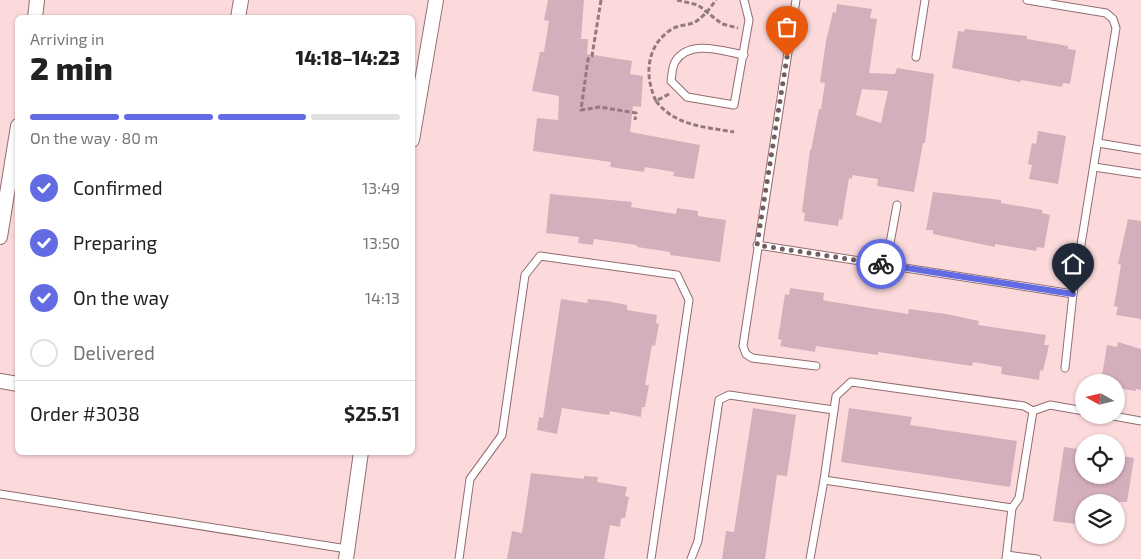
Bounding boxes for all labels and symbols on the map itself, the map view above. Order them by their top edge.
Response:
pin [766,6,808,57]
courier [856,239,906,289]
pin [1052,243,1094,294]
north arrow [1075,374,1125,424]

